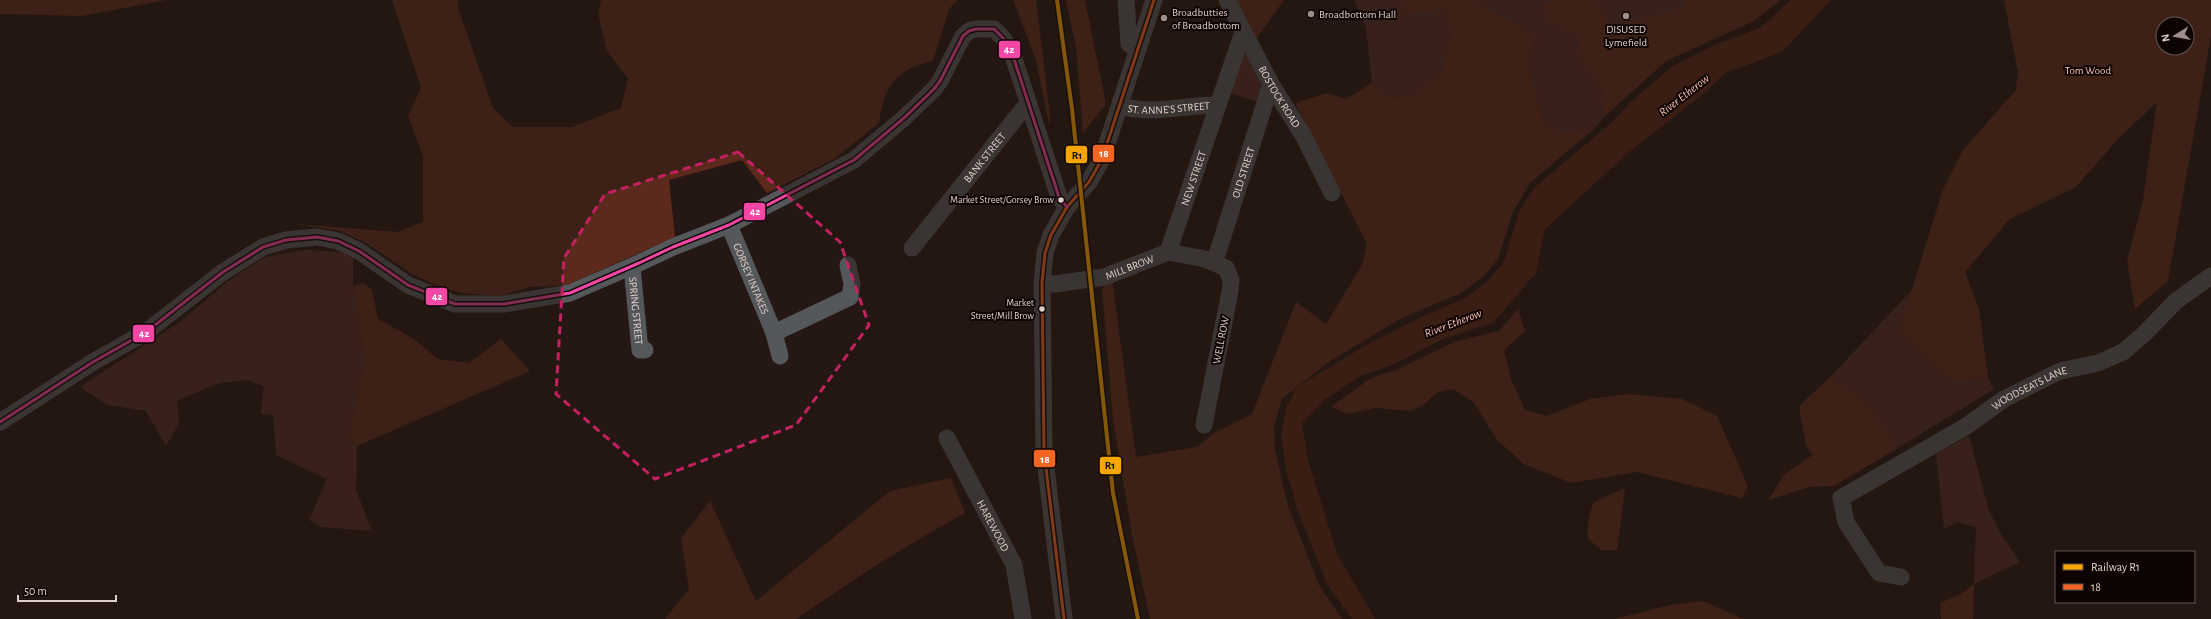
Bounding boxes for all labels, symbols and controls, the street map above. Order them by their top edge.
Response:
place label: Broadbutties of Broadbottom [1172,7,1240,31]
marker: Broadbottom Hall [1306,9,1316,19]
place label: Broadbottom Hall [1319,9,1396,20]
marker: DISUSED Lymefield [1621,11,1631,21]
marker: Broadbutties of Broadbottom [1159,13,1169,23]
north arrow [2155,16,2195,56]
place label: DISUSED Lymefield [1605,24,1648,48]
text: N [2160,33,2172,43]
line badge: 42 [998,40,1021,59]
text: 42 [1004,44,1014,55]
street label: BOSTOCK ROAD [1257,64,1302,129]
park label: Tom Wood [2065,65,2111,76]
water label: River Etherow [1657,71,1712,118]
street label: ST. ANNE'S STREET [1127,100,1211,115]
street label: BANK STREET [961,130,1008,184]
line badge: 18 [1092,144,1115,163]
line badge: R1 [1065,145,1088,164]
street label: OLD STREET [1230,145,1256,199]
text: 18 [1099,148,1109,159]
street label: NEW STREET [1179,149,1208,207]
text: R1 [1072,150,1082,161]
place label: Market Street/Gorsey Brow [950,195,1054,205]
marker: Market Street/Gorsey Brow [1056,195,1066,205]
line badge: 42 [743,202,766,221]
text: 42 [750,206,760,217]
street label: GORSEY INTAKES [732,241,771,316]
street label: MILL BROW [1104,253,1156,281]
street label: SPRING STREET [627,276,645,346]
line badge: 42 [425,287,448,306]
text: 42 [432,291,442,302]
place label: Market Street/Mill Brow [971,298,1035,321]
marker: Market Street/Mill Brow [1037,304,1047,314]
water label: River Etherow [1423,306,1484,339]
street label: WELL ROW [1211,315,1231,365]
line badge: 42 [132,324,155,343]
text: 42 [139,328,149,339]
street label: WOODSEATS LANE [1989,364,2068,412]
line badge: 18 [1033,449,1056,468]
text: 18 [1040,454,1050,465]
line badge: R1 [1099,456,1122,475]
text: R1 [1105,460,1115,471]
street label: HAREWOOD [975,498,1011,553]
legend [2055,551,2195,603]
text: Railway R1 [2091,561,2140,574]
scale bar [18,577,116,603]
text: 18 [2091,581,2101,593]
text: 50 m [24,585,47,597]

